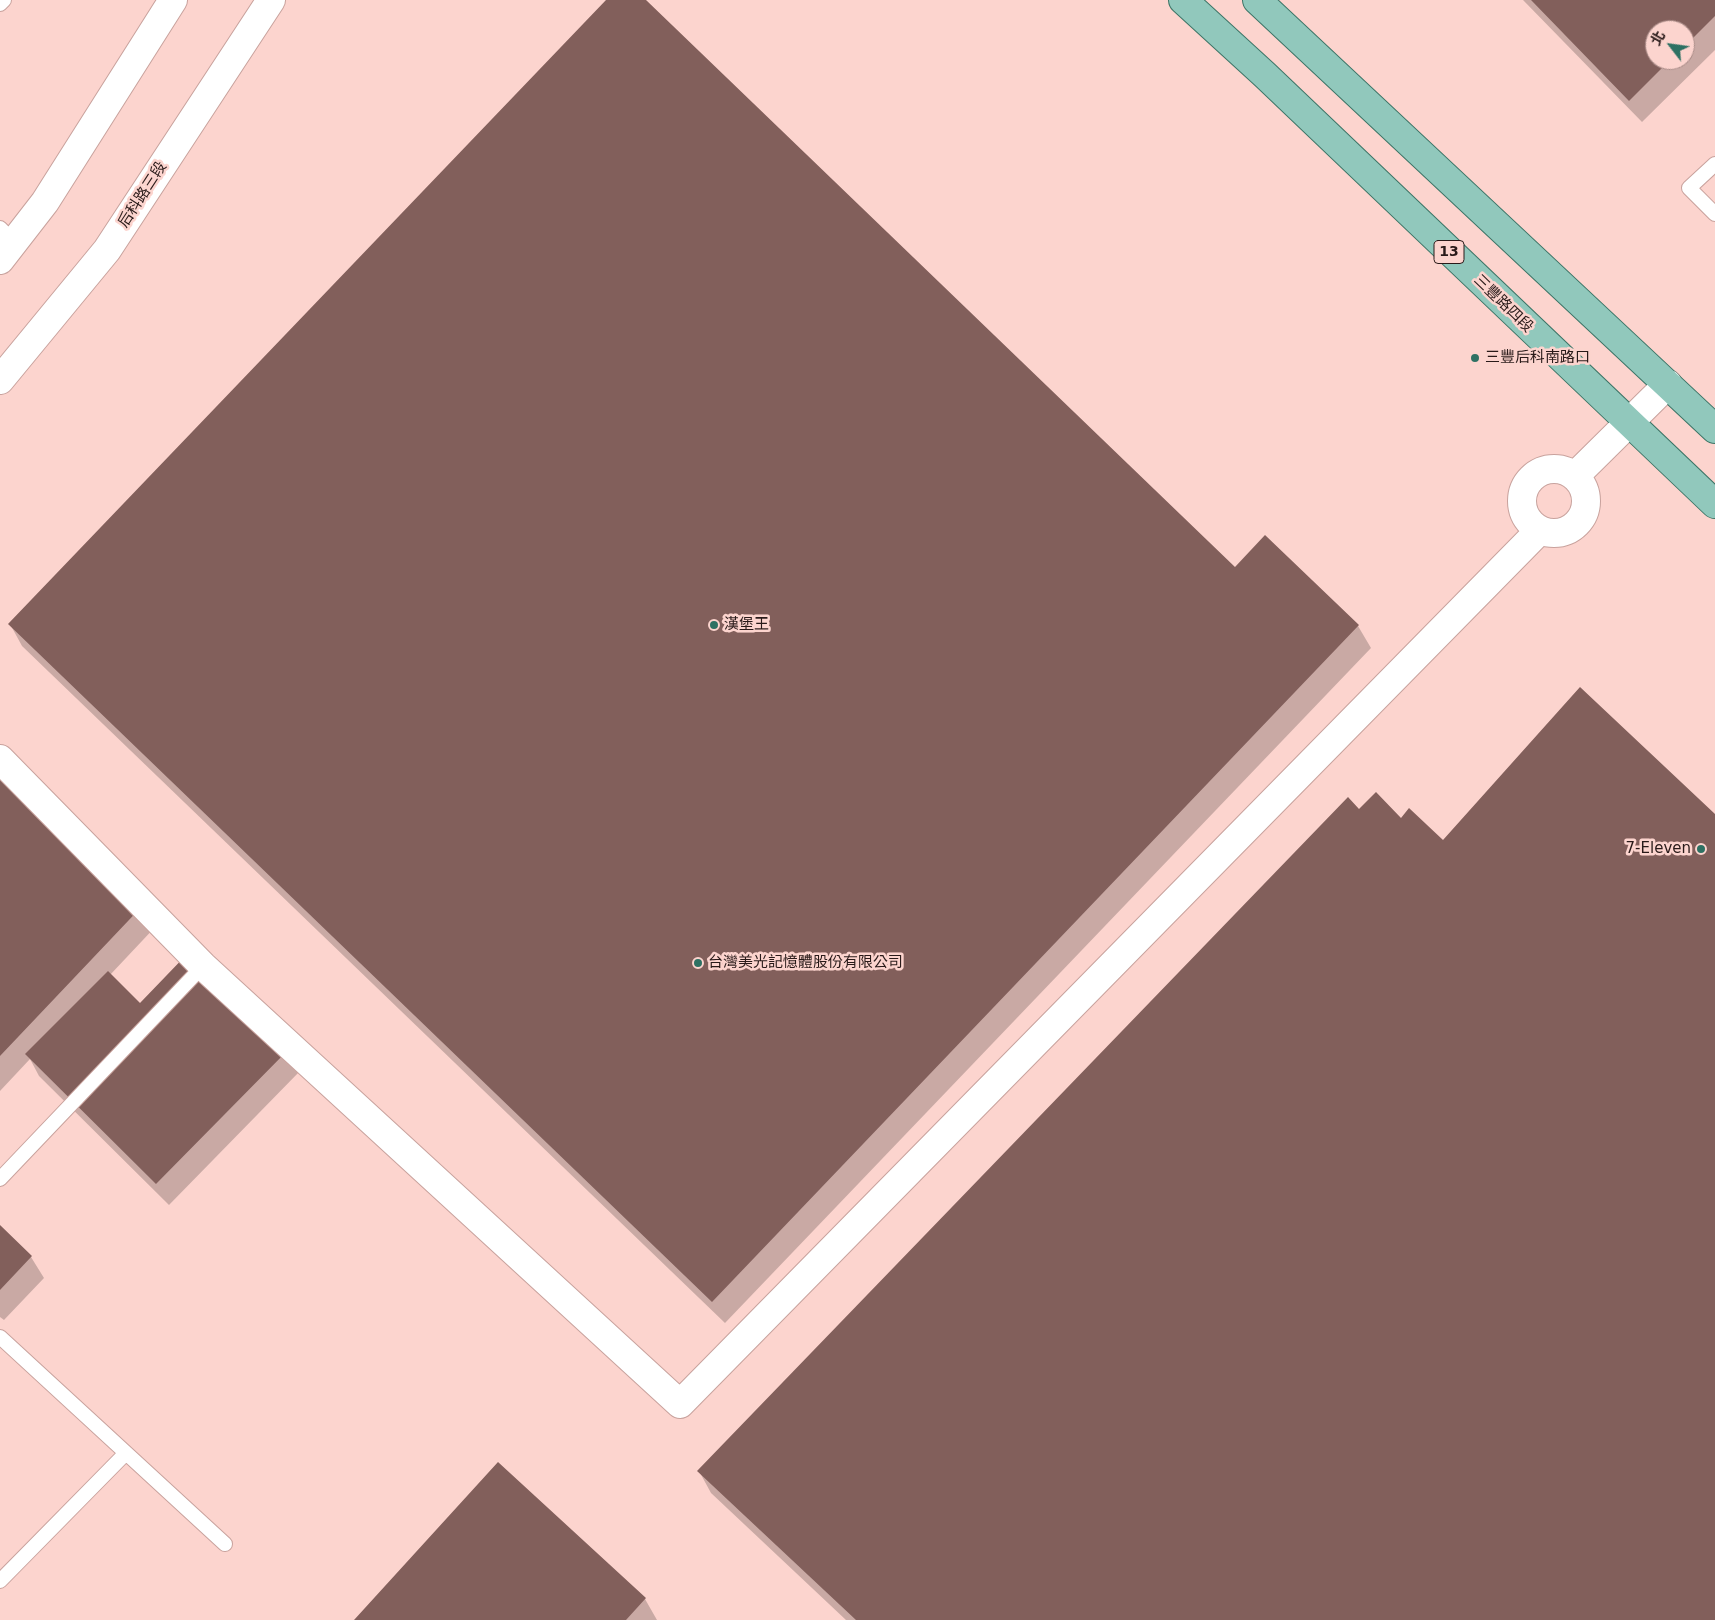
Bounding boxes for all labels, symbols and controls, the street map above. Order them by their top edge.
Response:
north arrow [1645,20,1695,70]
text: 北 [1647,28,1668,48]
street label: 后科路三段 [115,159,171,231]
road number: 13 [1434,240,1464,264]
street label: 三豐路四段 [1470,271,1536,337]
place label: 三豐后科南路口 [1485,349,1590,367]
marker: 三豐后科南路口 [1469,352,1481,364]
place label: 漢堡王 [724,616,769,634]
marker: 漢堡王 [708,619,720,631]
place label: 7-Eleven [1626,840,1691,858]
marker: 7-Eleven [1695,843,1707,855]
place label: 台灣美光記憶體股份有限公司 [708,954,903,972]
marker: 台灣美光記憶體股份有限公司 [692,957,704,969]

